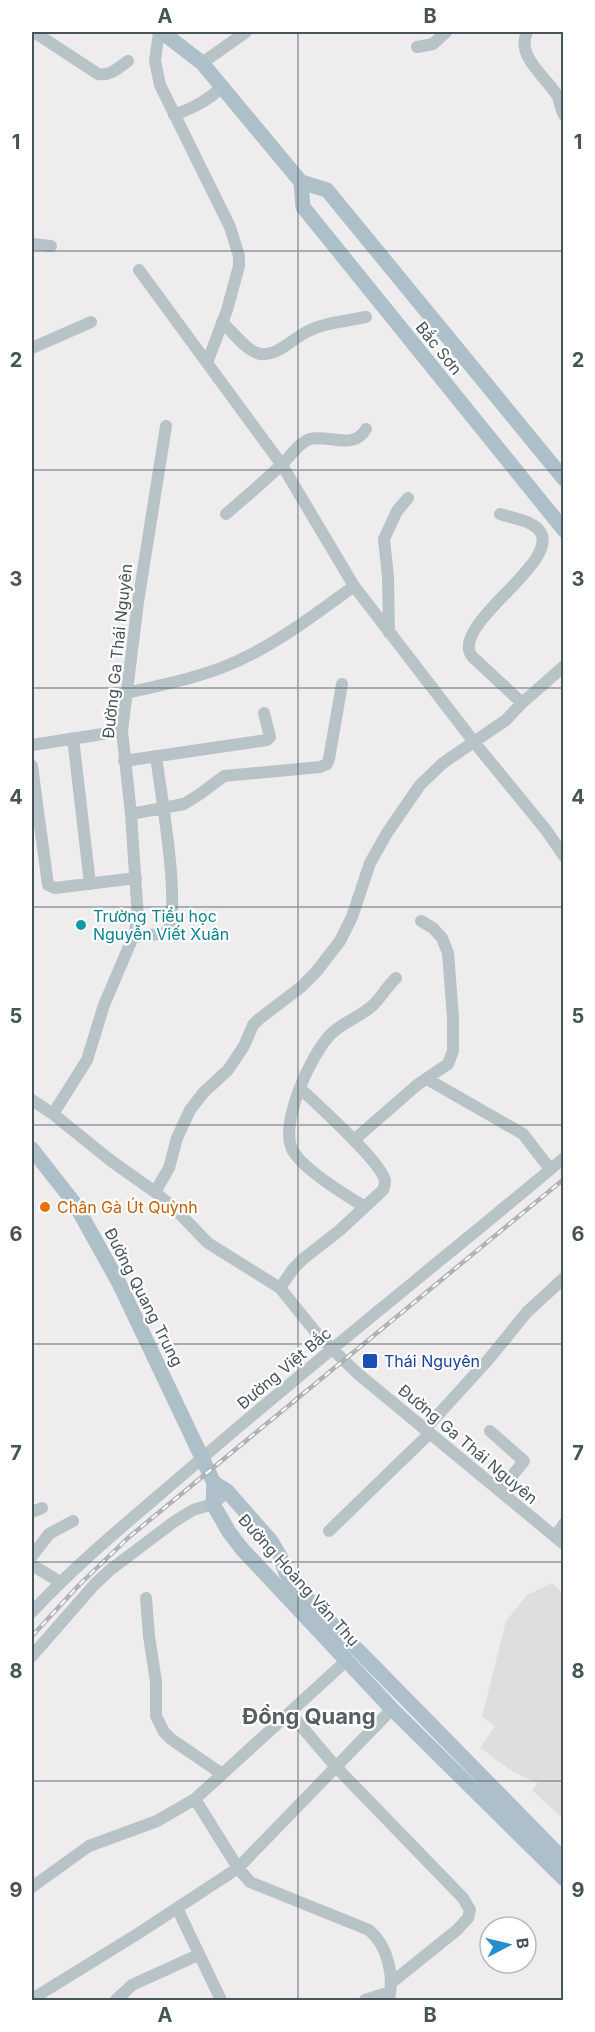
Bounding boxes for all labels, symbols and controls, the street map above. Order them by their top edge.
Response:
text: A [158,4,173,28]
text: B [423,4,437,28]
text: 1 [12,130,20,154]
text: 1 [574,130,582,154]
street label: Bắc Sơn [412,317,466,379]
text: 2 [10,348,22,372]
text: 2 [572,348,584,372]
street label: Đường Ga Thái Nguyên [98,563,136,739]
text: 3 [10,567,22,591]
text: 3 [572,567,584,591]
text: 4 [9,785,23,809]
text: 4 [571,785,585,809]
place label: Trường Tiểu học Nguyễn Viết Xuân [93,906,229,944]
marker: Trường Tiểu học Nguyễn Viết Xuân [74,918,88,932]
text: 5 [10,1004,22,1028]
text: 5 [572,1004,584,1028]
place label: Chân Gà Út Quỳnh [57,1197,198,1217]
marker: Chân Gà Út Quỳnh [38,1200,52,1214]
text: 6 [10,1222,23,1246]
text: 6 [572,1222,585,1246]
street label: Đường Quang Trung [100,1224,188,1370]
street label: Đường Việt Bắc [233,1323,335,1413]
place label: Thái Nguyên [384,1351,480,1371]
marker: Thái Nguyên [361,1352,379,1370]
street label: Đường Ga Thái Nguyên [394,1380,542,1508]
text: 7 [10,1441,22,1465]
text: 7 [572,1441,584,1465]
street label: Đường Hoàng Văn Thụ [234,1510,364,1650]
text: 8 [9,1659,23,1683]
text: 8 [571,1659,585,1683]
district label: Đồng Quang [242,1703,376,1729]
text: 9 [10,1878,23,1902]
text: 9 [572,1878,585,1902]
north arrow [478,1915,538,1975]
text: B [512,1937,533,1950]
text: A [158,2003,173,2027]
text: B [423,2003,437,2027]

